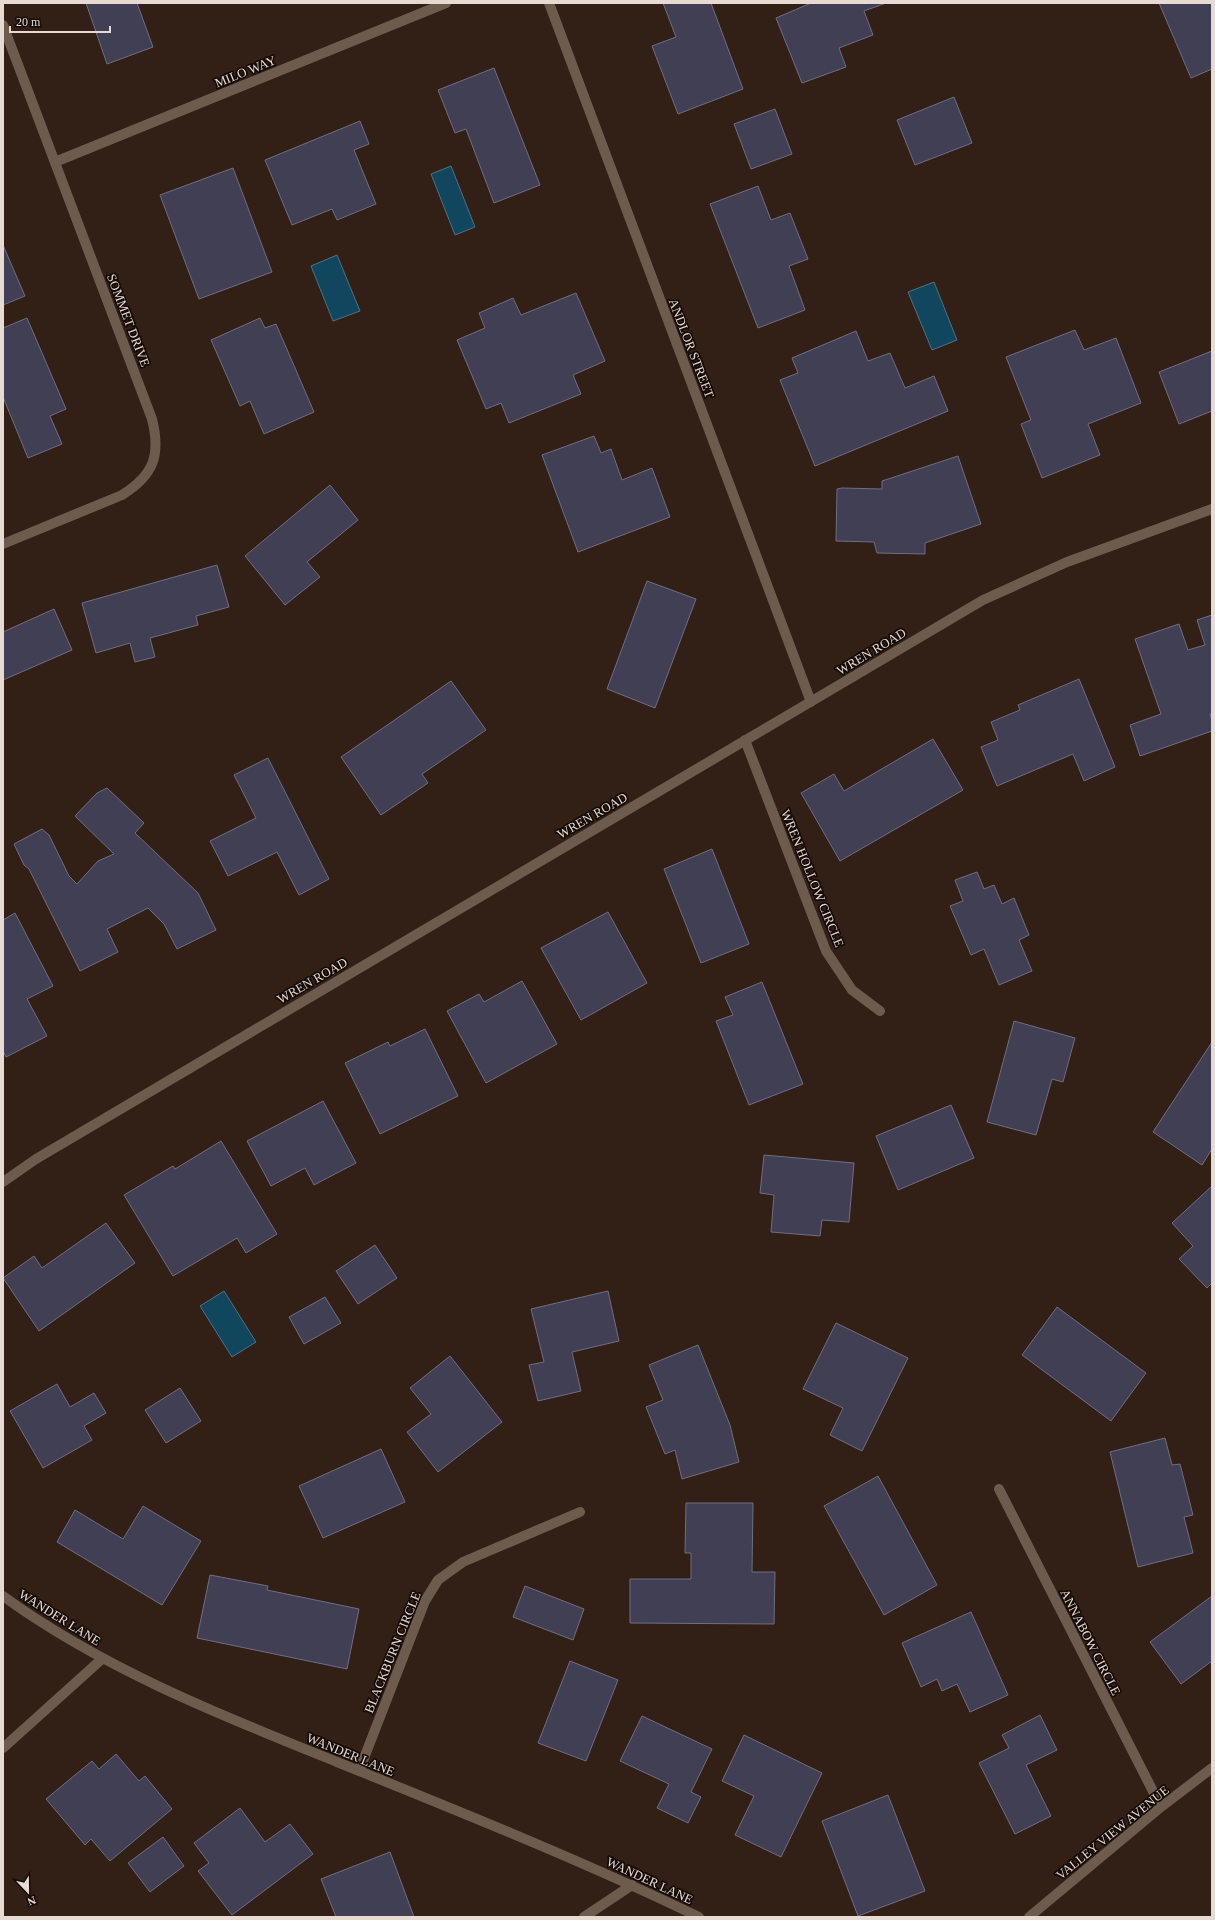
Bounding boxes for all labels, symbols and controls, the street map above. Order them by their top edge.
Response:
scale bar [10,8,110,34]
text: 20 m [16,15,41,29]
street label: MILO WAY [212,52,279,91]
street label: SOMMET DRIVE [104,272,153,369]
street label: ANDLOR STREET [666,296,717,400]
street label: WREN ROAD [834,625,909,678]
street label: WREN ROAD [555,789,630,842]
street label: WREN HOLLOW CIRCLE [778,807,847,949]
street label: WREN ROAD [275,954,350,1007]
street label: WANDER LANE [16,1586,103,1649]
street label: ANNABOW CIRCLE [1057,1587,1124,1698]
street label: BLACKBURN CIRCLE [361,1589,424,1715]
street label: WANDER LANE [305,1730,397,1779]
street label: VALLEY VIEW AVENUE [1053,1782,1172,1883]
street label: WANDER LANE [604,1854,695,1907]
north arrow [8,1872,48,1912]
text: N [26,1894,38,1908]

